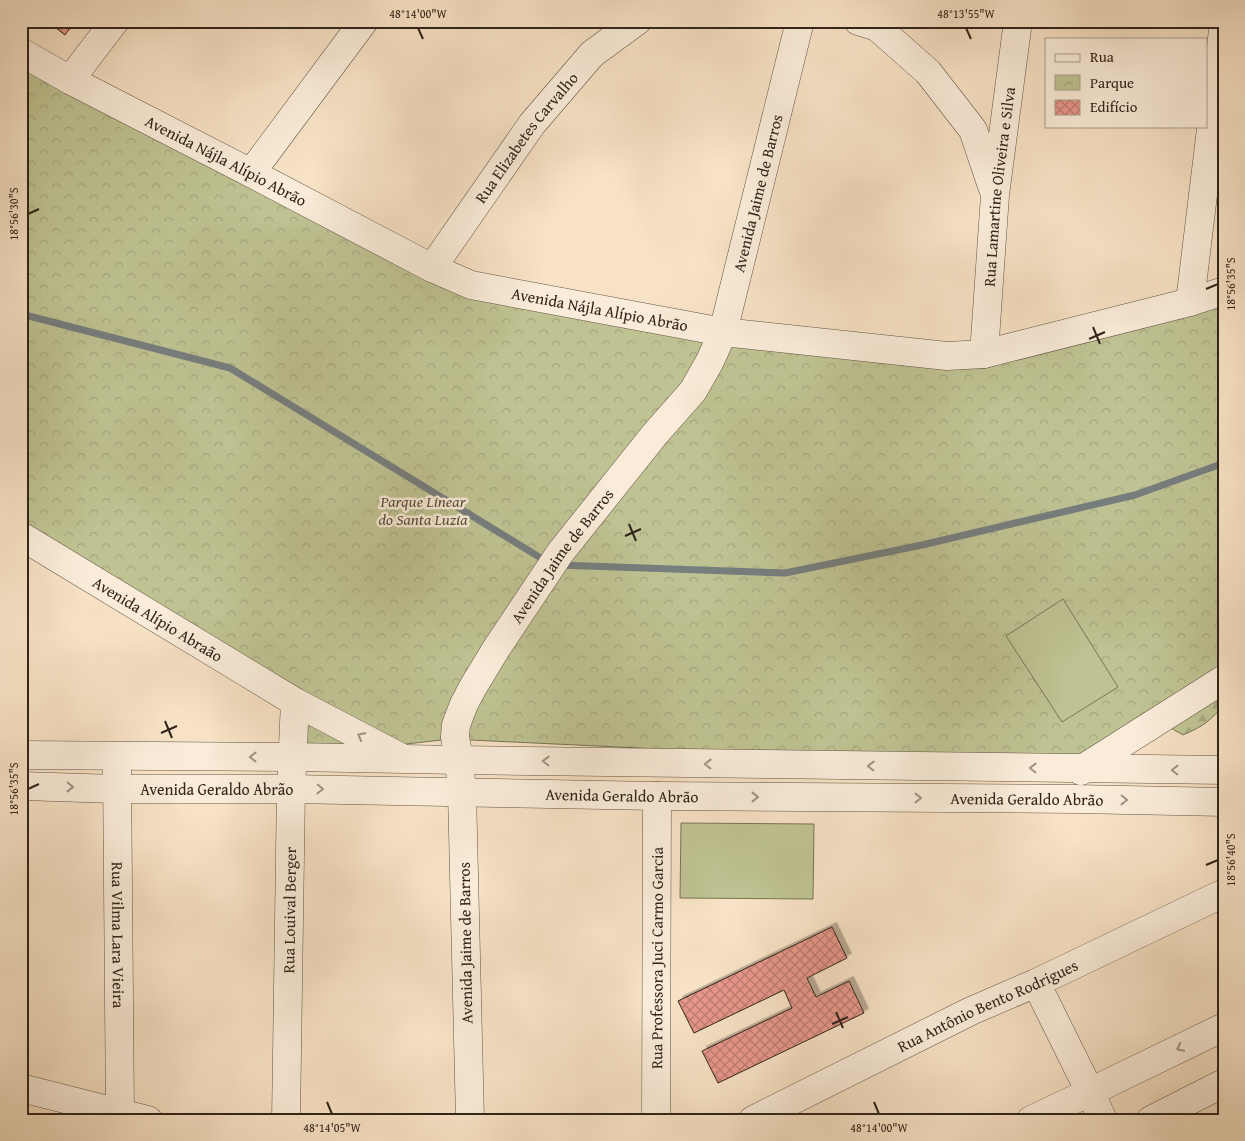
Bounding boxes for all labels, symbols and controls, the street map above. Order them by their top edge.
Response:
text: 48°14'00"W [389,5,448,22]
text: 48°13'55"W [937,5,996,22]
legend [1045,38,1208,128]
text: Rua [1090,46,1114,67]
street label: Rua Elizabetes Carvalho [469,67,584,208]
text: Parque [1090,72,1134,93]
street label: Rua Lamartine Oliveira e Silva [977,85,1021,287]
text: Edifício [1090,96,1138,117]
street label: Avenida Nájla Alípio Abrão [141,109,311,212]
street label: Avenida Jaime de Barros [726,112,788,275]
text: 18°56'30"S [5,187,22,241]
text: 18°56'35"S [1222,257,1239,311]
street label: Avenida Nájla Alípio Abrão [510,281,690,337]
street label: Avenida Jaime de Barros [504,483,619,628]
park label: Parque Linear do Santa Luzia [378,489,468,531]
street label: Avenida Alípio Abraão [88,570,228,668]
one-way arrow [357,732,366,742]
one-way arrow [248,751,256,762]
one-way arrow [541,756,549,767]
one-way arrow [704,759,712,769]
one-way arrow [866,761,874,771]
text: 18°56'35"S [5,762,22,816]
one-way arrow [1029,763,1036,773]
one-way arrow [1171,765,1178,775]
street label: Avenida Geraldo Abrão [140,777,294,801]
one-way arrow [66,782,74,793]
street label: Avenida Geraldo Abrão [545,782,699,808]
one-way arrow [316,784,324,794]
street label: Avenida Geraldo Abrão [950,786,1104,812]
one-way arrow [752,792,760,802]
one-way arrow [914,793,922,803]
one-way arrow [1121,795,1129,805]
text: 18°56'40"S [1222,833,1239,887]
street label: Rua Louival Berger [276,846,302,974]
street label: Rua Professora Juci Carmo Garcia [644,846,669,1069]
street label: Rua Vilma Lara Vieira [106,862,131,1009]
street label: Avenida Jaime de Barros [452,862,478,1024]
street label: Rua Antônio Bento Rodrigues [893,953,1082,1058]
one-way arrow [1176,1042,1185,1052]
text: 48°14'05"W [303,1119,362,1136]
text: 48°14'00"W [850,1119,909,1136]

